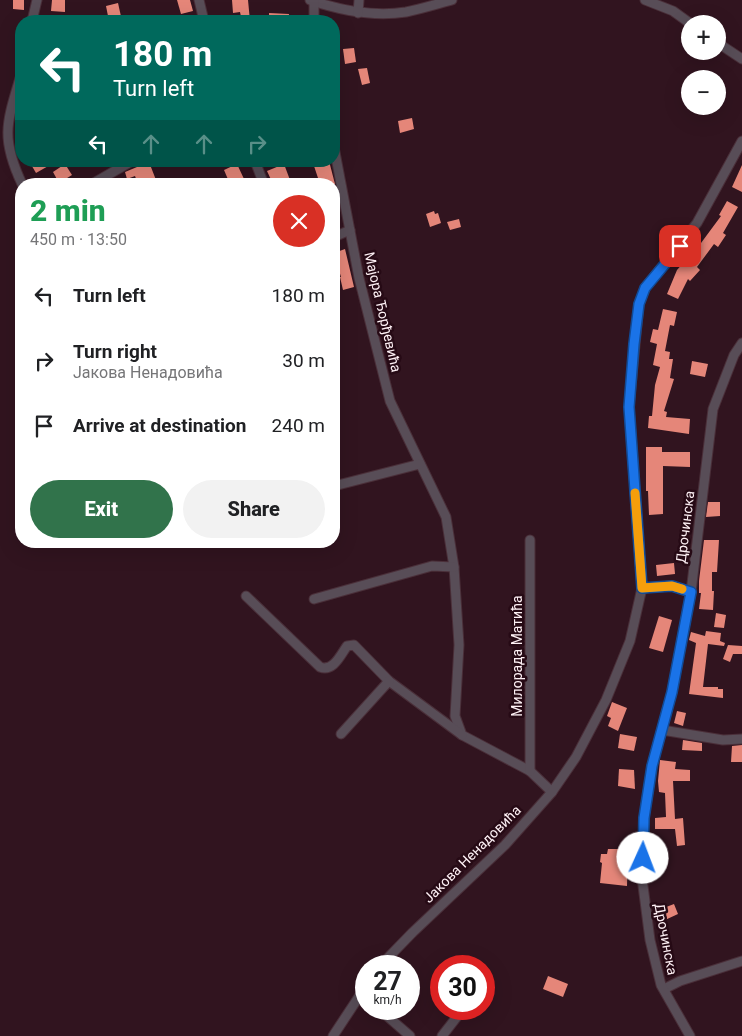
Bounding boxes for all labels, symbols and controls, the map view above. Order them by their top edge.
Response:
map controls [681,15,726,115]
button: + [681,15,726,60]
text: 180 m [113,34,212,75]
icon: left [30,35,95,100]
button: − [681,70,726,115]
text: Turn left [113,76,194,101]
icon: left [84,130,112,158]
icon: ahead [137,130,165,158]
icon: ahead [190,130,218,158]
icon: right [243,130,271,158]
text: 2 min [30,193,106,228]
button: close [273,195,325,247]
pin [659,225,701,267]
text: 450 m · 13:50 [30,230,127,249]
icon: arrive [666,232,694,260]
street label: Мајора Ђорђевића [361,250,405,374]
icon: left [30,282,58,310]
text: Turn left [73,284,146,307]
text: 180 m [272,284,325,307]
text: Turn right [73,340,157,363]
icon: right [30,347,58,375]
text: 30 m [282,349,325,372]
text: Јакова Ненадовића [73,363,223,382]
icon: arrive [30,412,58,440]
text: Arrive at destination [73,414,246,437]
text: 240 m [272,414,325,437]
button: Exit [30,480,173,538]
button: Share [183,480,325,538]
street label: Дрочинска [673,490,697,564]
street label: Милорада Матића [509,595,525,717]
street label: Јакова Ненадовића [420,802,524,906]
position arrow [616,831,668,883]
street label: Дрочинска [651,902,681,976]
speed limit sign: 30 [430,955,495,1020]
text: 27 [373,967,402,996]
text: km/h [373,993,402,1007]

